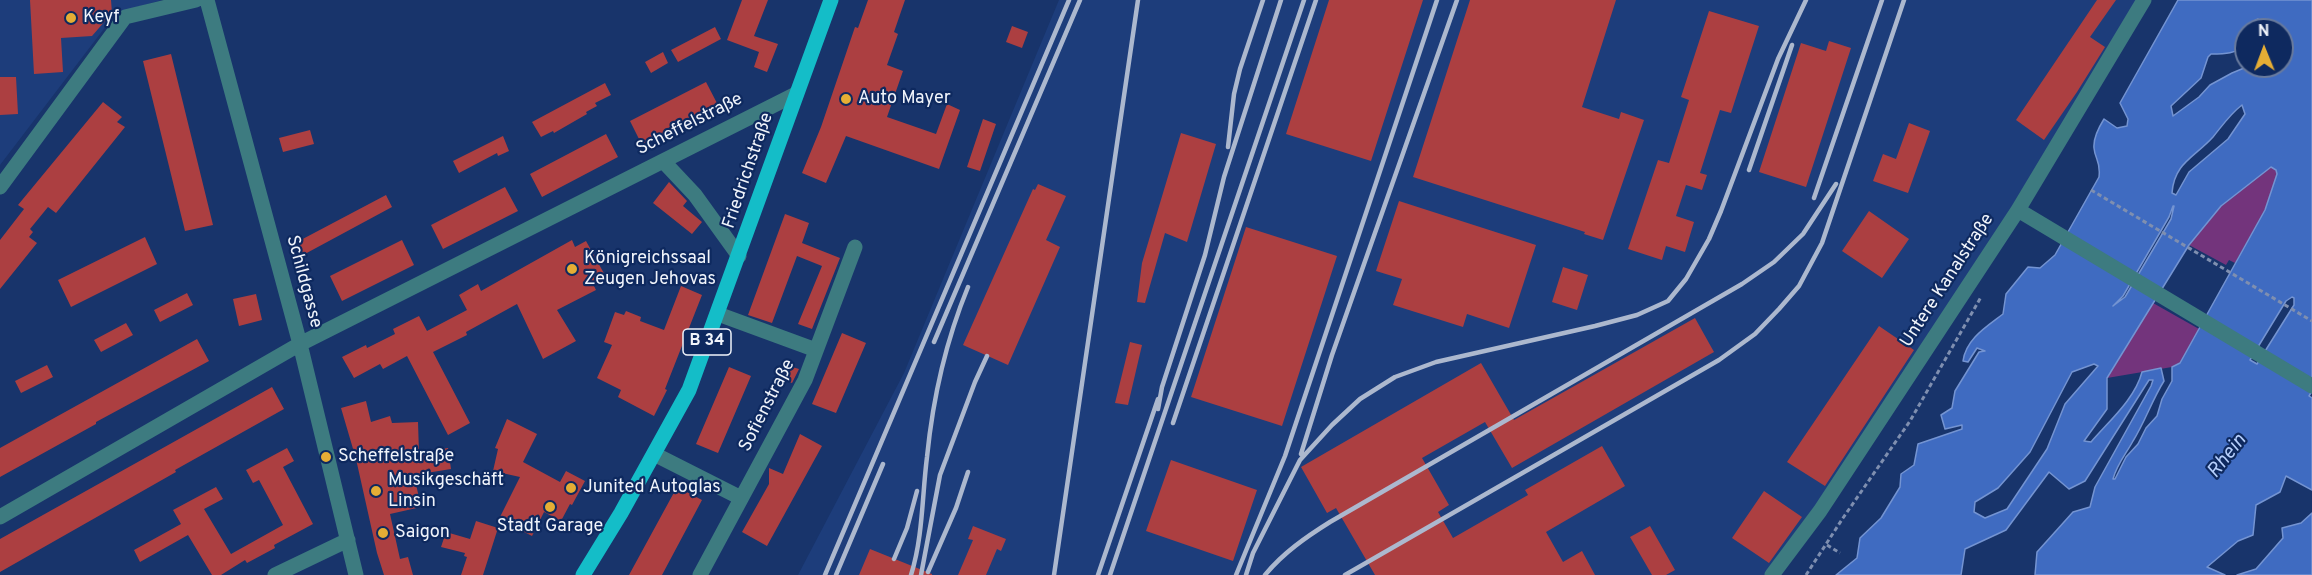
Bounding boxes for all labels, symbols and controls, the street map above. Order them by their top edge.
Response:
place label: Keyf [83,7,119,29]
marker: Keyf [64,11,78,25]
north arrow [2234,18,2294,78]
text: N [2258,22,2270,42]
place label: Auto Mayer [858,88,951,110]
street label: Scheffelstraße [633,89,747,161]
marker: Auto Mayer [839,92,853,106]
street label: Friedrichstraße [719,110,779,232]
street label: Untere Kanalstraße [1897,210,1999,352]
street label: Schildgasse [280,233,326,331]
place label: Königreichssaal Zeugen Jehovas [584,248,716,290]
marker: Königreichssaal Zeugen Jehovas [565,262,579,276]
road number: B 34 [683,329,731,355]
street label: Sofienstraße [735,356,801,456]
water label: Rhein [2203,430,2253,484]
place label: Scheffelstraße [338,446,454,468]
marker: Scheffelstraße [319,450,333,464]
place label: Musikgeschäft Linsin [388,470,504,512]
place label: Junited Autoglas [583,477,721,499]
marker: Junited Autoglas [564,481,578,495]
marker: Musikgeschäft Linsin [369,484,383,498]
marker: Stadt Garage [543,500,557,514]
place label: Stadt Garage [497,516,603,538]
place label: Saigon [395,522,450,544]
marker: Saigon [376,526,390,540]

